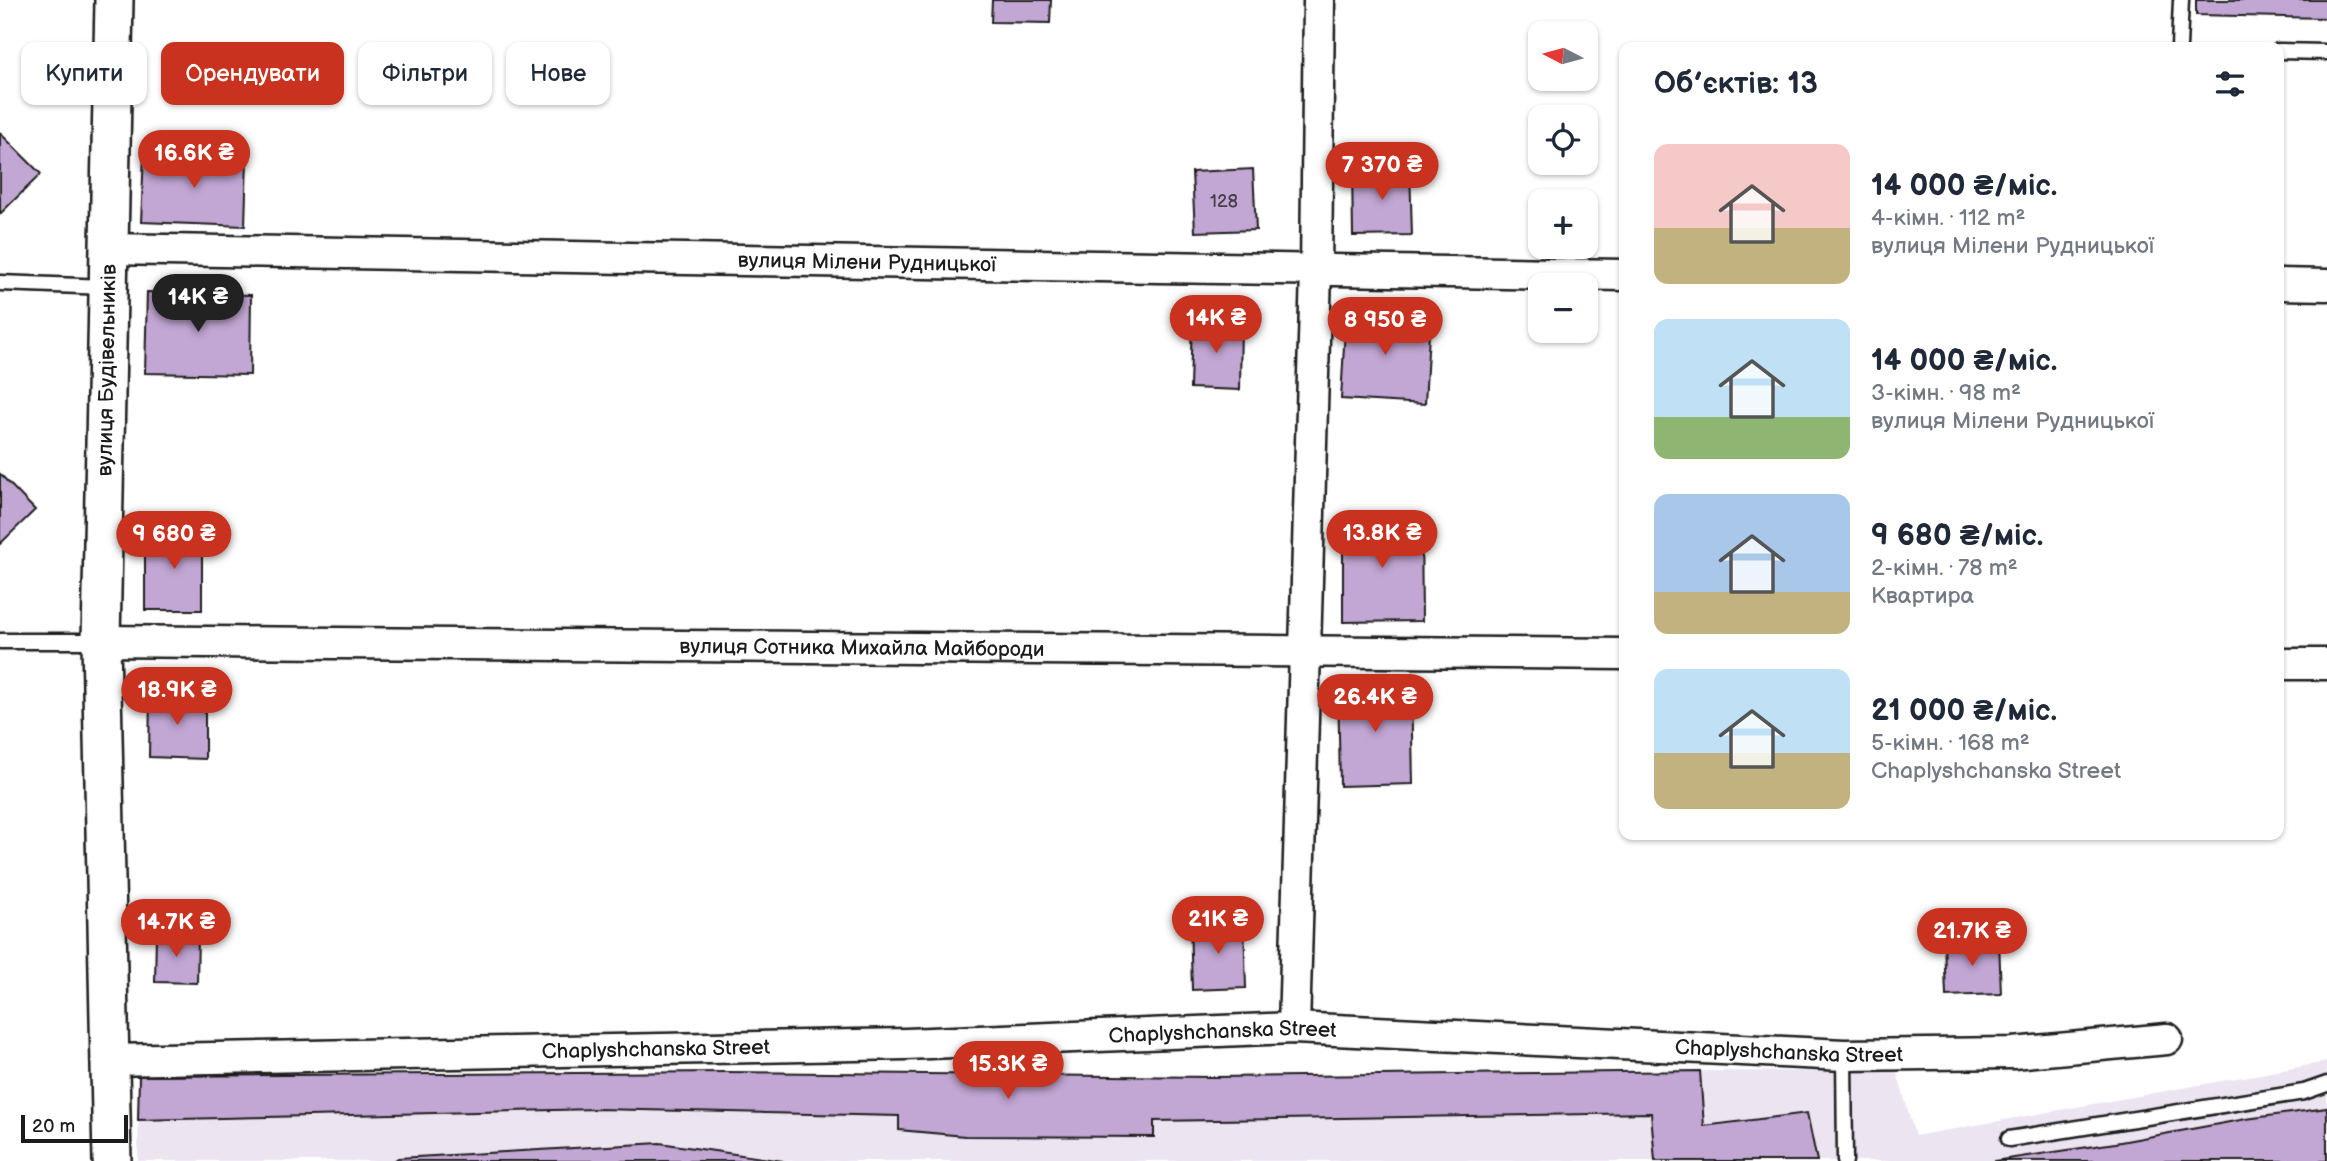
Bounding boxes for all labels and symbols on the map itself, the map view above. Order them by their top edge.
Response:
north arrow [1528,21,1598,91]
pin: 16.6K ₴ [129,130,259,190]
pin: 7 370 ₴ [1317,142,1447,202]
house number: 128 [1210,191,1238,212]
street label: вулиця Мілени Рудницької [737,247,997,277]
street label: вулиця Будівельників [92,264,121,477]
pin: 14K ₴ [149,274,247,334]
pin: 14K ₴ [1167,296,1265,355]
pin: 8 950 ₴ [1320,298,1450,357]
pin: 13.8K ₴ [1317,510,1447,570]
pin: 9 680 ₴ [109,512,239,571]
street label: вулиця Сотника Михайла Майбороди [679,633,1045,662]
pin: 18.9K ₴ [112,668,242,727]
pin: 26.4K ₴ [1310,674,1440,734]
pin: 21K ₴ [1169,897,1267,956]
pin: 14.7K ₴ [111,900,241,959]
pin: 21.7K ₴ [1907,908,2037,968]
street label: Chaplyshchanska Street [1108,1015,1338,1048]
street label: Chaplyshchanska Street [541,1034,771,1064]
street label: Chaplyshchanska Street [1674,1034,1904,1068]
pin: 15.3K ₴ [943,1042,1073,1101]
scale bar [21,1112,128,1144]

